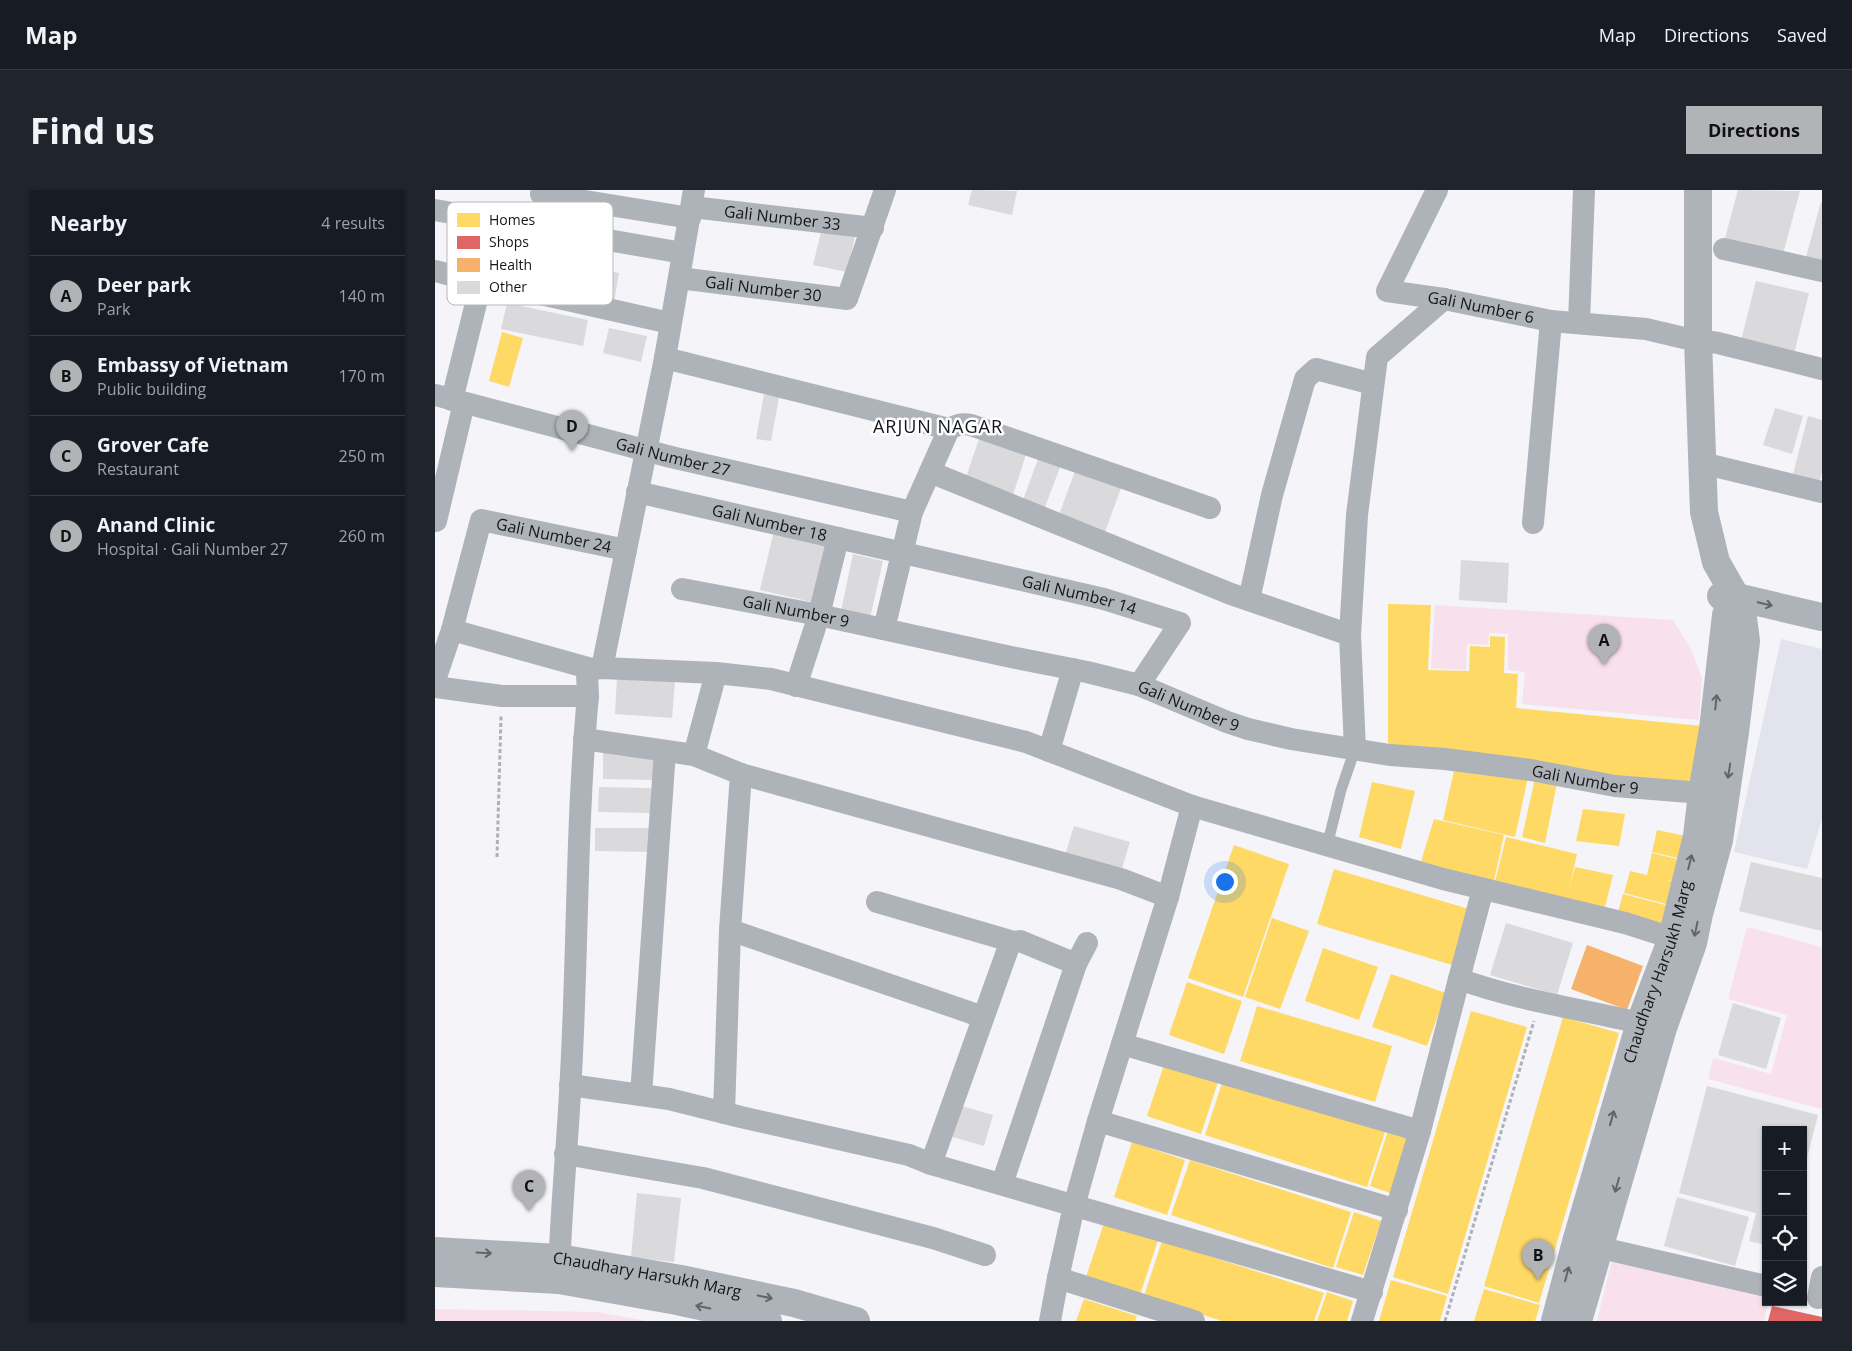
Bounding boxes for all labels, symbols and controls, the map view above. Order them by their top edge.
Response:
text: Map [25,18,77,51]
text: Map [1599,23,1636,47]
text: Directions [1664,23,1749,47]
text: Saved [1777,23,1827,47]
button: Directions [1686,106,1822,154]
text: Find us [30,107,155,154]
street label: Gali Number 33 [723,200,842,235]
legend [447,202,613,305]
text: Nearby [50,209,127,237]
text: Homes [489,210,536,229]
text: 4 results [321,212,385,234]
text: Shops [489,232,529,251]
text: Health [489,255,532,274]
street label: Gali Number 30 [704,270,823,307]
text: Deer park [97,272,191,298]
text: Other [489,277,527,296]
text: A [60,285,72,307]
text: 140 m [339,285,385,307]
street label: Gali Number 6 [1426,286,1536,328]
text: Park [97,298,130,320]
text: Embassy of Vietnam [97,352,289,378]
text: B [61,365,71,387]
text: 170 m [339,365,385,387]
text: Public building [97,378,206,400]
pin: D [556,410,588,451]
district label: ARJUN NAGAR [873,414,1003,438]
text: Grover Cafe [97,432,209,458]
street label: Gali Number 27 [613,432,733,481]
text: C [61,445,71,467]
text: 250 m [339,445,385,467]
text: Restaurant [97,458,179,480]
street label: Gali Number 18 [710,499,829,546]
text: Anand Clinic [97,512,215,538]
street label: Gali Number 24 [494,512,614,558]
text: D [60,525,72,547]
text: 260 m [339,525,385,547]
text: Hospital · Gali Number 27 [97,538,288,560]
street label: Gali Number 14 [1020,570,1139,620]
street label: Gali Number 9 [741,590,851,632]
one-way arrow [1757,600,1773,609]
pin: A [1588,624,1620,665]
street label: Gali Number 9 [1135,675,1242,736]
one-way arrow [1711,694,1721,710]
street label: Gali Number 9 [1530,759,1639,799]
one-way arrow [1723,762,1733,778]
one-way arrow [1686,855,1696,871]
your location [1212,869,1238,895]
street label: Chaudhary Harsukh Marg [1618,878,1697,1066]
one-way arrow [1691,921,1700,937]
one-way arrow [1608,1110,1618,1126]
map controls [1762,1126,1807,1306]
button: + [1762,1126,1807,1171]
pin: C [513,1170,545,1211]
button: − [1762,1171,1807,1216]
one-way arrow [1611,1176,1621,1192]
button: locate [1762,1216,1807,1261]
pin: B [1522,1239,1554,1280]
street label: Chaudhary Harsukh Marg [553,1247,744,1303]
one-way arrow [475,1249,491,1258]
button: layers [1762,1261,1807,1306]
one-way arrow [1563,1266,1573,1282]
one-way arrow [756,1293,772,1302]
one-way arrow [696,1302,712,1311]

